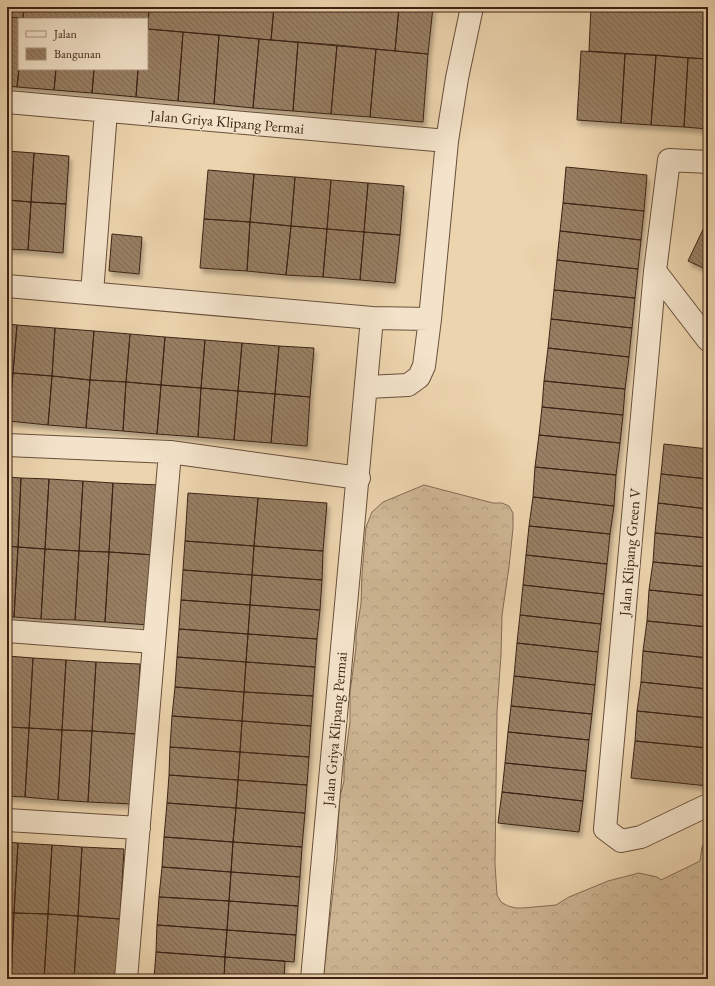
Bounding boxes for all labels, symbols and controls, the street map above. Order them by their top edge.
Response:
legend [18,18,148,70]
text: Jalan [53,26,78,42]
text: Bangunan [54,46,102,62]
street label: Jalan Griya Klipang Permai [147,105,305,138]
street label: Jalan Klipang Green V [614,486,645,619]
street label: Jalan Griya Klipang Permai [318,651,351,809]

